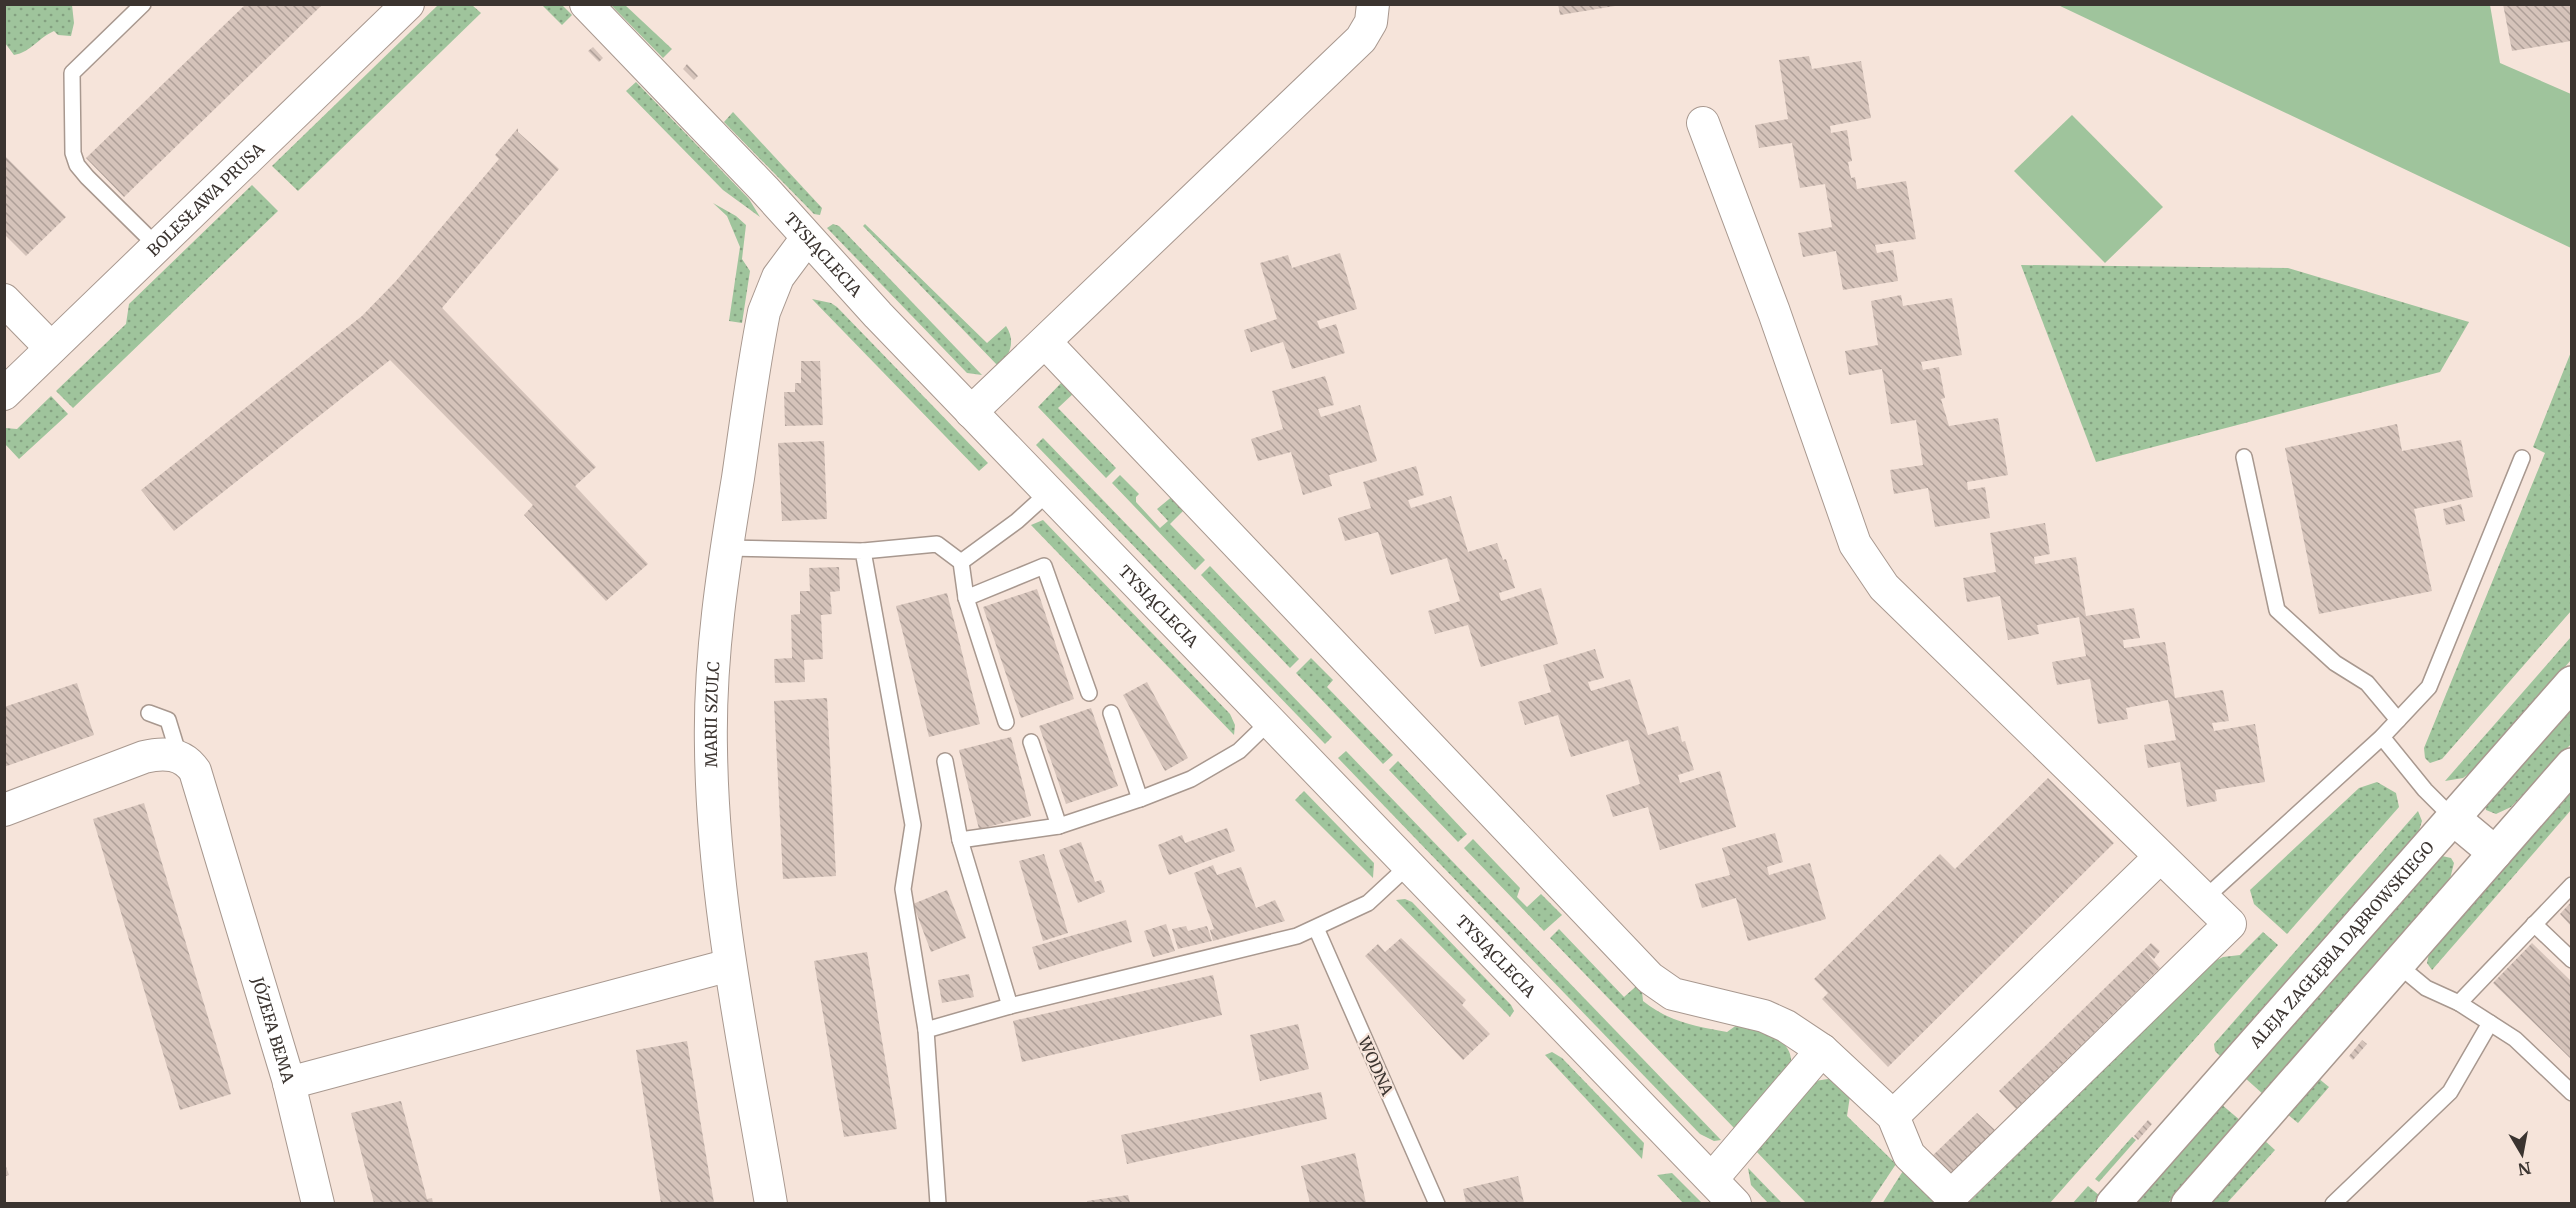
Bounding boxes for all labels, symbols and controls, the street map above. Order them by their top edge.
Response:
street label: BOLESŁAWA PRUSA [143,138,269,260]
street label: TYSIĄCLECIA [780,208,867,301]
street label: TYSIĄCLECIA [1115,561,1203,652]
street label: MARII SZULC [701,661,724,768]
street label: ALEJA ZAGŁĘBIA DĄBROWSKIEGO [2245,837,2438,1053]
street label: TYSIĄCLECIA [1452,911,1540,1002]
street label: JÓZEFA BEMA [248,974,299,1086]
street label: WODNA [1354,1033,1398,1099]
north arrow [2492,1124,2552,1184]
text: N [2516,1158,2533,1180]

